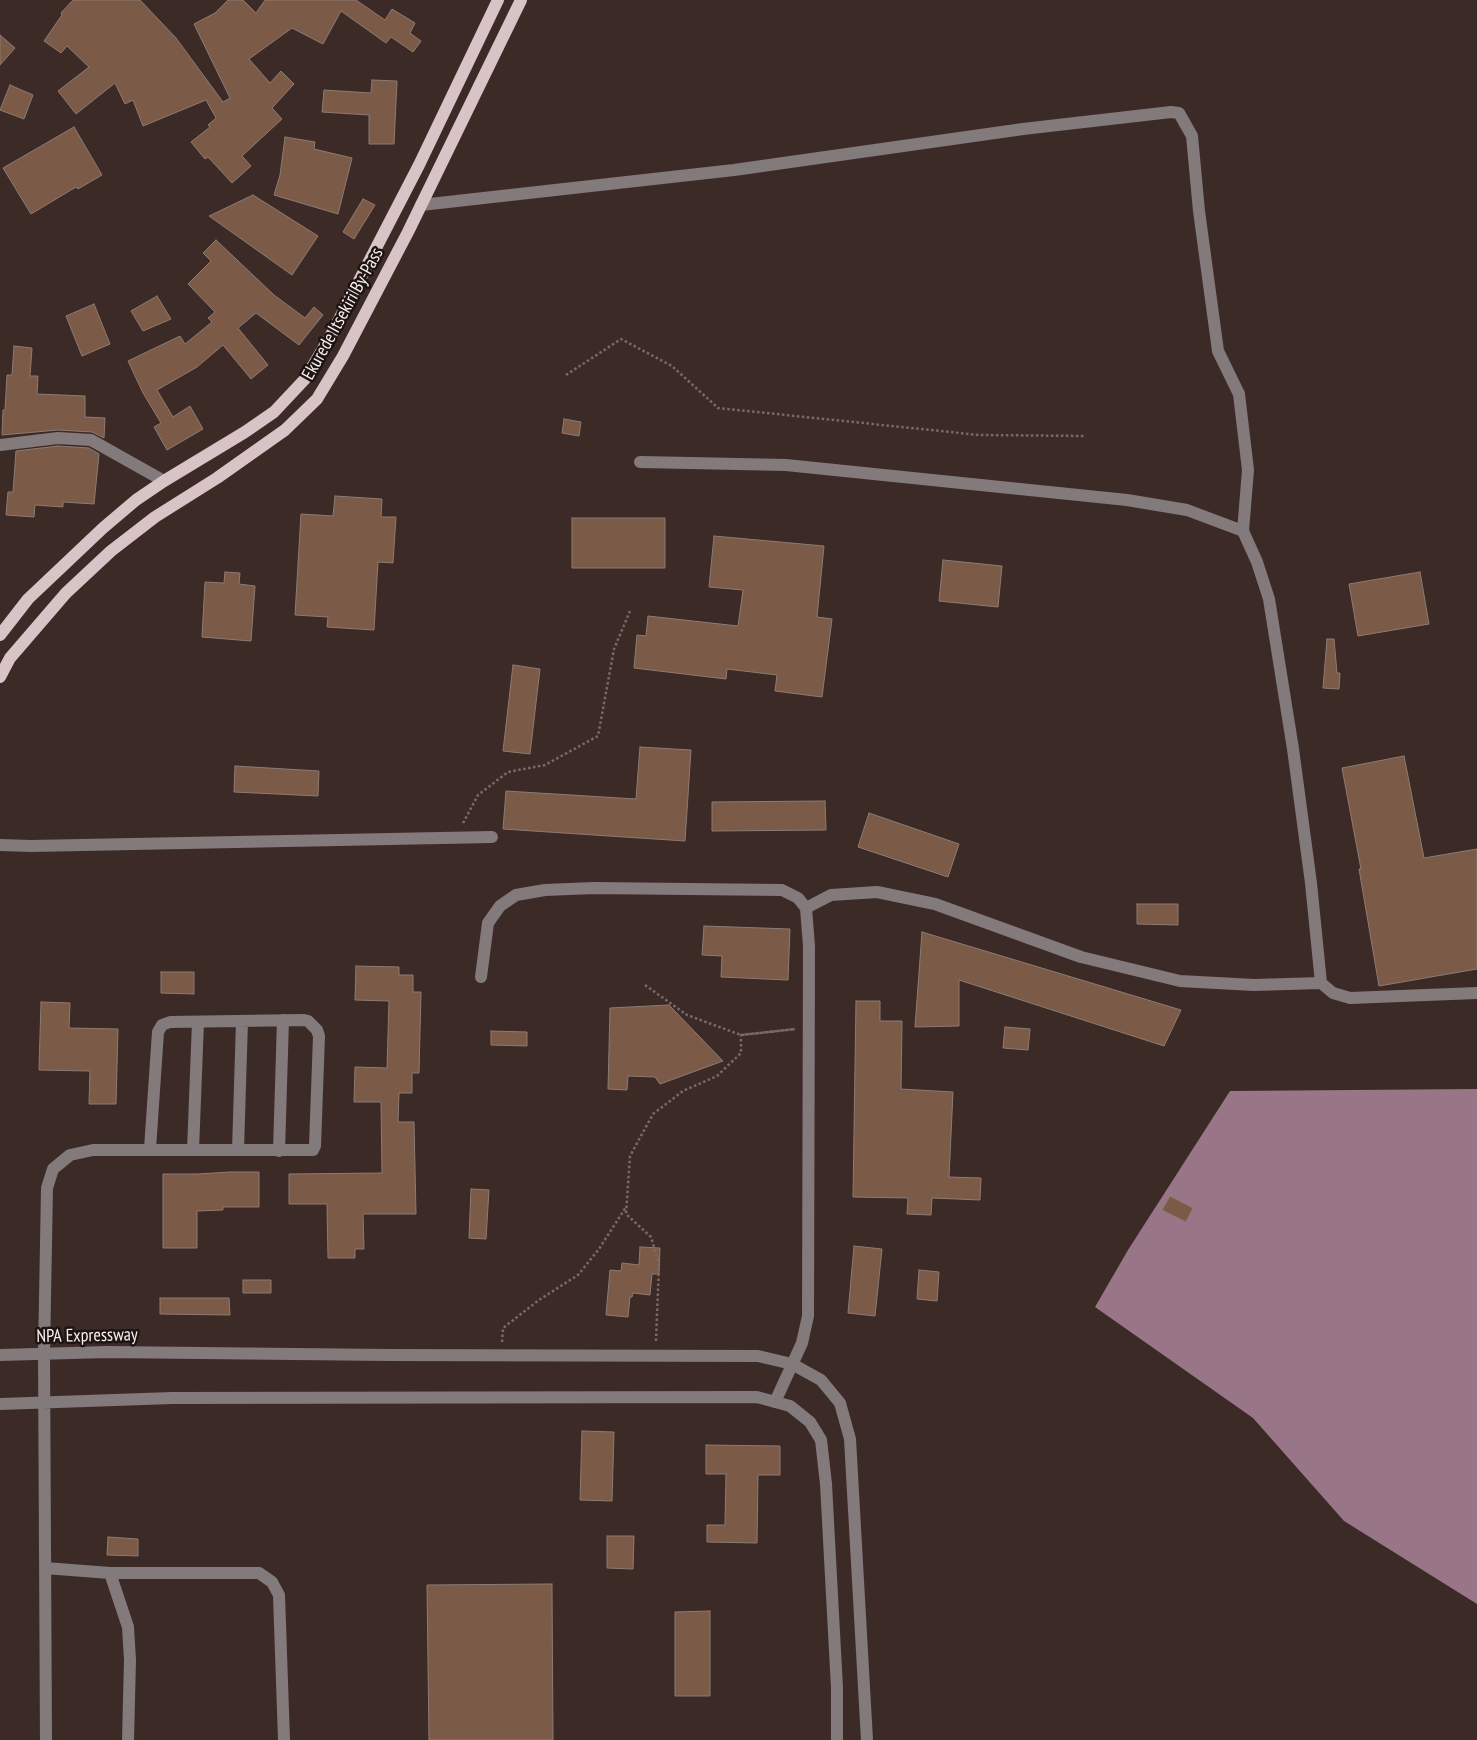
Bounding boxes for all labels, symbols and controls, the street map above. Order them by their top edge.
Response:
street label: Ekurede Itsekiri By-Pass [298,244,388,384]
street label: NPA Expressway [36,1324,138,1348]

